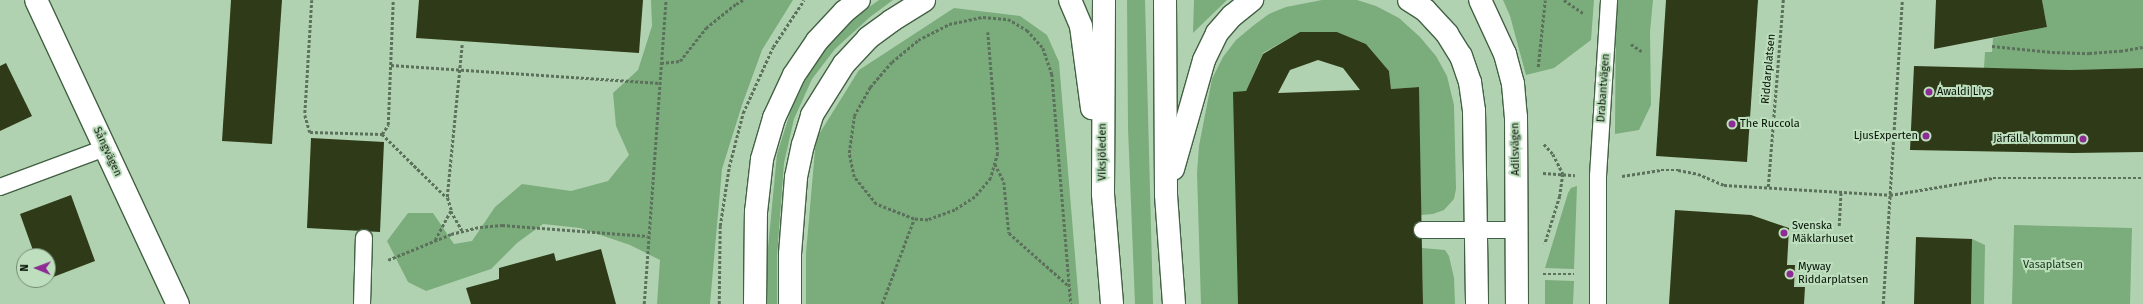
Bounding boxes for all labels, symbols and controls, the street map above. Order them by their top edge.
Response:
street label: Riddarplatsen [1759,33,1779,105]
street label: Drabantvägen [1595,53,1613,123]
place label: Awaldi Livs [1937,85,1992,99]
marker: Awaldi Livs [1924,87,1934,97]
place label: The Ruccola [1740,117,1800,131]
marker: The Ruccola [1727,119,1737,129]
street label: Adilsvägen [1509,122,1523,176]
street label: Viksjöleden [1096,123,1110,181]
street label: Sångvägen [90,125,124,179]
place label: LjusExperten [1854,129,1918,143]
marker: LjusExperten [1921,131,1931,141]
place label: Järfälla kommun [1993,132,2075,146]
marker: Järfälla kommun [2078,134,2088,144]
place label: Svenska Mäklarhuset [1792,220,1854,246]
marker: Svenska Mäklarhuset [1779,228,1789,238]
north arrow [16,248,56,288]
park label: Vasaplatsen [2023,258,2083,272]
place label: Myway Riddarplatsen [1798,261,1868,287]
text: N [18,264,31,272]
marker: Myway Riddarplatsen [1785,269,1795,279]

